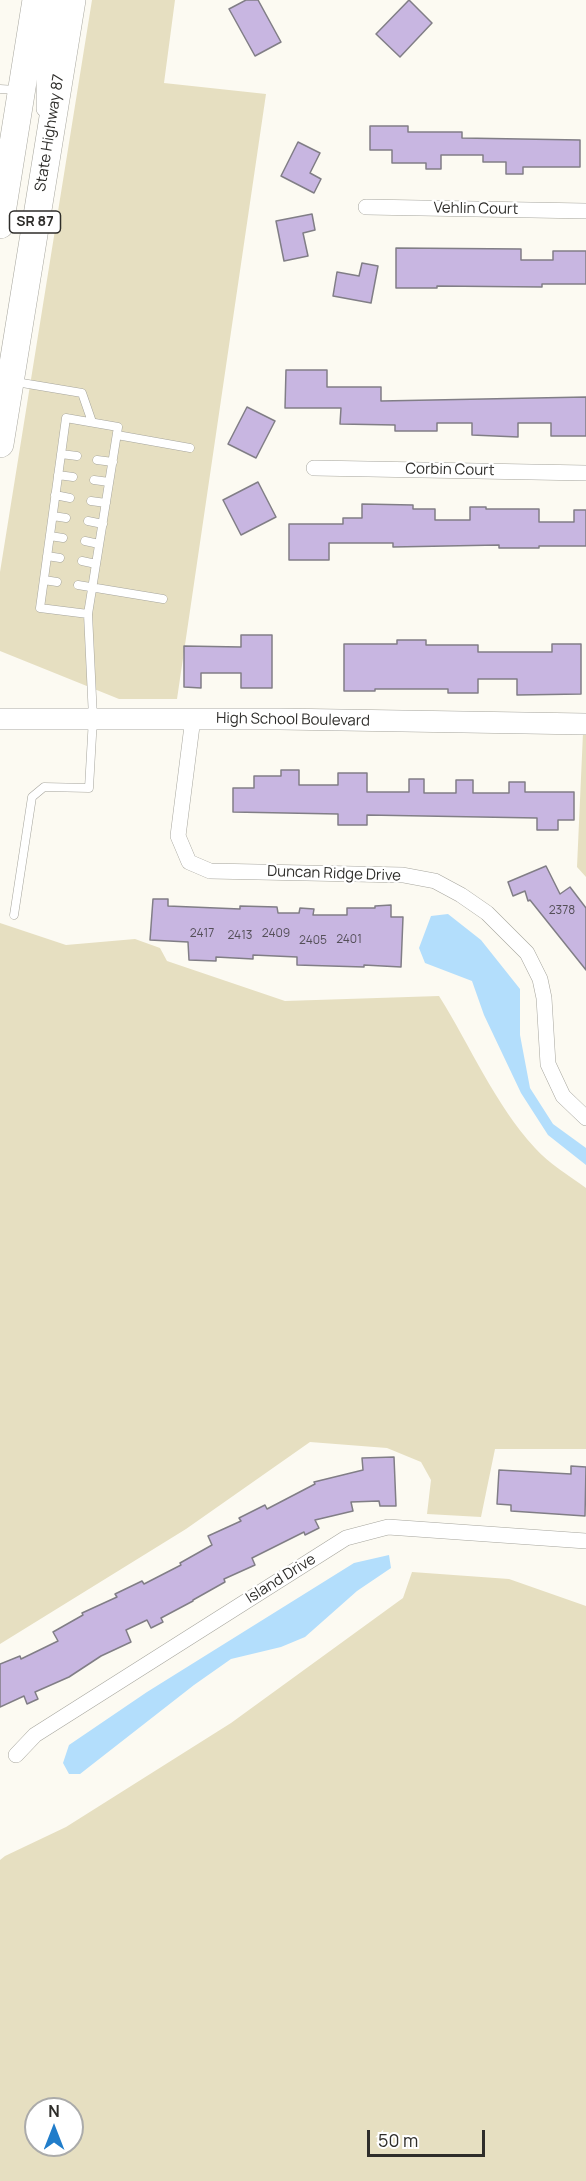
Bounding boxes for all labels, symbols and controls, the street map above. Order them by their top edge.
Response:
street label: State Highway 87 [32,73,68,193]
street label: Vehlin Court [434,199,518,219]
road number: SR 87 [9,211,60,233]
street label: Corbin Court [405,460,495,480]
street label: High School Boulevard [216,710,370,730]
street label: Duncan Ridge Drive [267,863,401,885]
house number: 2378 [549,904,575,918]
house number: 2417 [190,927,214,941]
house number: 2409 [262,927,290,941]
house number: 2413 [228,929,252,943]
house number: 2401 [336,933,362,947]
house number: 2405 [299,934,327,948]
street label: Island Drive [243,1550,319,1608]
north arrow [24,2097,84,2157]
text: N [48,2100,60,2122]
scale bar [370,2118,488,2156]
text: 50 m [378,2128,418,2152]

